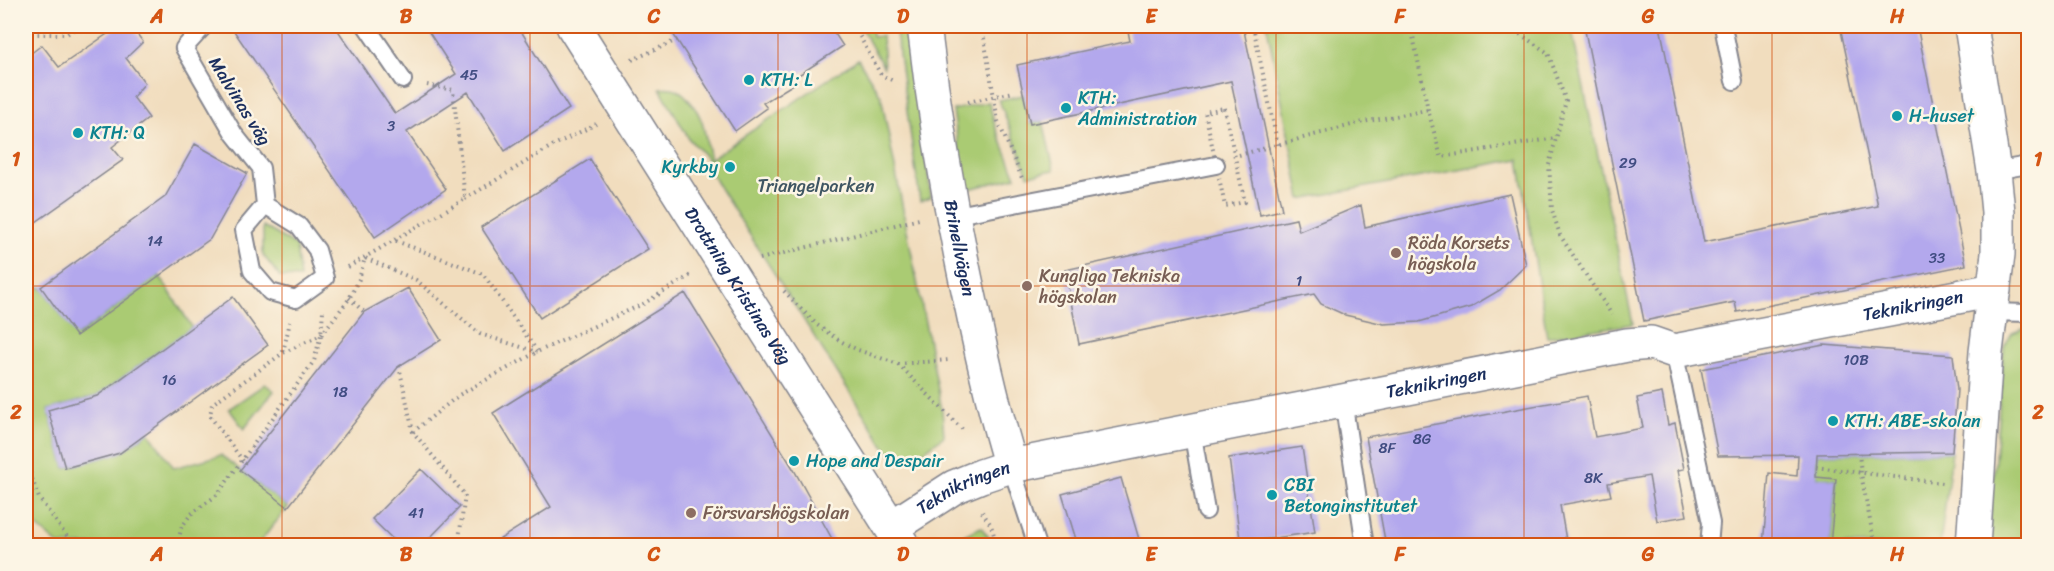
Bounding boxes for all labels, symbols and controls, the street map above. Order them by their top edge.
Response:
text: A [149,0,164,34]
text: B [400,0,413,34]
text: C [647,0,661,34]
text: D [897,0,910,34]
text: E [1145,0,1158,34]
text: F [1394,0,1407,34]
text: G [1641,0,1655,34]
text: H [1889,0,1905,34]
street label: Malvinas väg [200,50,280,152]
house number: 45 [460,62,478,88]
place label: KTH: L [761,64,813,96]
marker: KTH: L [742,73,756,87]
place label: KTH: Administration [1077,82,1197,135]
place label: H-huset [1909,100,1975,132]
marker: KTH: Administration [1059,101,1073,115]
marker: H-huset [1890,109,1904,123]
house number: 3 [387,113,395,139]
place label: KTH: Q [90,117,145,149]
marker: KTH: Q [71,126,85,140]
text: 1 [12,142,21,177]
text: 1 [2034,142,2043,177]
house number: 29 [1619,150,1637,176]
place label: Kyrkby [662,151,719,183]
marker: Kyrkby [723,160,737,174]
park label: Triangelparken [758,170,875,202]
street label: Brinellvägen [934,197,985,300]
street label: Drottning Kristinas Väg [676,200,800,372]
place label: Röda Korsets högskola [1407,227,1511,280]
house number: 14 [147,228,163,254]
house number: 33 [1929,245,1945,271]
marker: Röda Korsets högskola [1389,246,1403,260]
place label: Kungliga Tekniska högskolan [1038,260,1180,313]
house number: 1 [1296,268,1302,294]
marker: Kungliga Tekniska högskolan [1020,279,1034,293]
street label: Teknikringen [1860,280,1966,331]
house number: 10B [1843,347,1869,373]
street label: Teknikringen [1383,357,1490,408]
house number: 16 [162,367,176,393]
house number: 18 [332,379,348,405]
text: 2 [9,395,22,430]
text: 2 [2031,395,2044,430]
place label: KTH: ABE-skolan [1845,405,1981,437]
marker: KTH: ABE-skolan [1826,414,1840,428]
house number: 8G [1413,426,1432,452]
house number: 8F [1378,435,1396,461]
place label: Hope and Despair [806,445,945,477]
street label: Teknikringen [910,451,1015,524]
marker: Hope and Despair [787,454,801,468]
house number: 8K [1584,465,1603,491]
place label: CBI Betonginstitutet [1284,469,1418,522]
marker: CBI Betonginstitutet [1265,488,1279,502]
place label: Försvarshögskolan [703,497,849,529]
house number: 41 [408,500,424,526]
marker: Försvarshögskolan [684,506,698,520]
text: A [149,537,164,571]
text: B [400,537,413,571]
text: C [647,537,661,571]
text: D [897,537,910,571]
text: E [1145,537,1158,571]
text: F [1394,537,1407,571]
text: G [1641,537,1655,571]
text: H [1889,537,1905,571]

